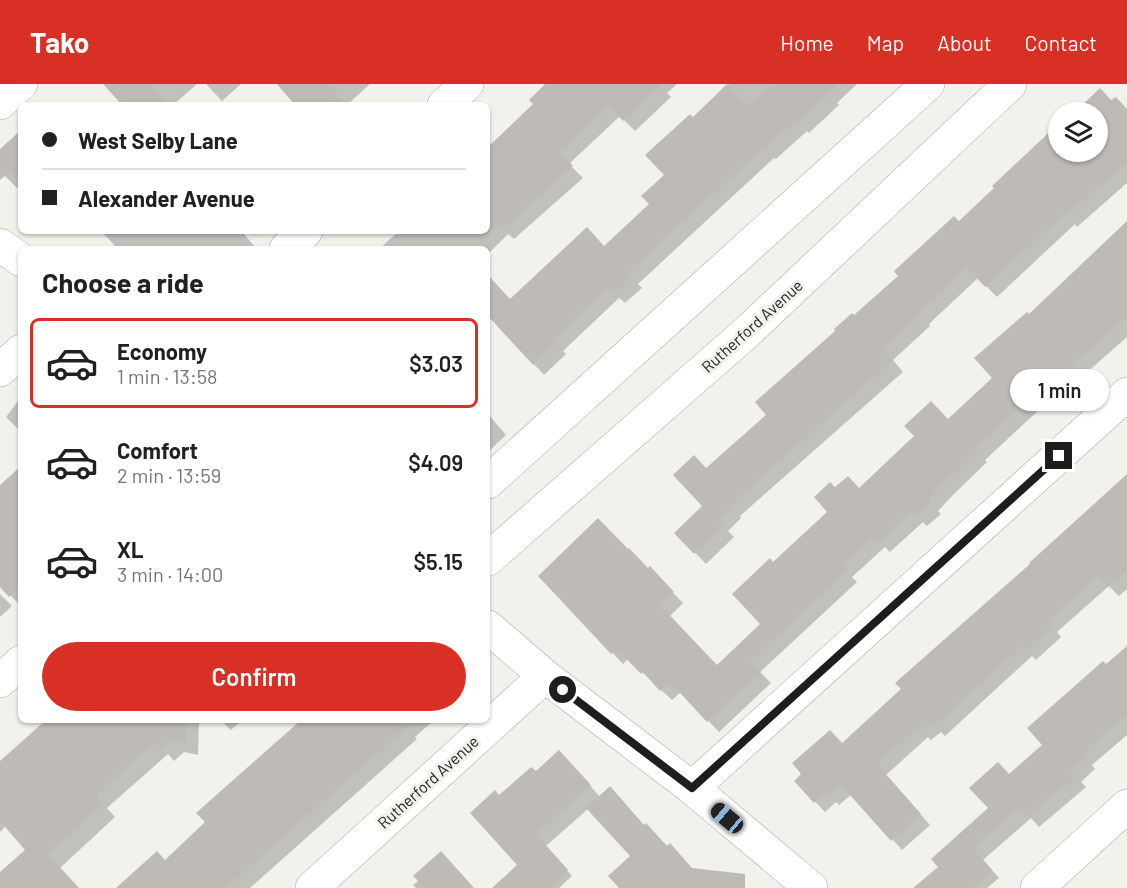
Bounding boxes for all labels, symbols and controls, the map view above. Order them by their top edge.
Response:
text: Tako [30,25,89,59]
text: Home [780,30,834,55]
text: Map [867,30,904,55]
text: About [937,30,992,55]
text: Contact [1025,30,1097,55]
map controls [1048,102,1108,162]
button: layers [1048,102,1108,162]
text: West Selby Lane [78,127,238,153]
text: Alexander Avenue [78,185,255,211]
text: Choose a ride [42,266,204,298]
street label: Rutherford Avenue [697,275,806,376]
icon: car [45,336,99,390]
text: Economy [117,338,207,364]
text: $3.03 [409,350,463,376]
text: 1 min · 13:58 [117,364,217,388]
callout: 1 min [1010,369,1108,411]
text: 1 min [1038,378,1081,402]
icon: car [45,435,99,489]
text: Comfort [117,437,198,463]
route end [1045,442,1072,469]
text: $4.09 [408,449,463,475]
text: 2 min · 13:59 [117,463,221,487]
icon: car [45,534,99,588]
text: XL [117,536,143,562]
text: $5.15 [413,548,463,574]
text: 3 min · 14:00 [117,562,223,586]
button: Confirm [42,642,466,711]
route start [549,676,576,703]
street label: Rutherford Avenue [373,731,482,832]
car [707,800,747,836]

